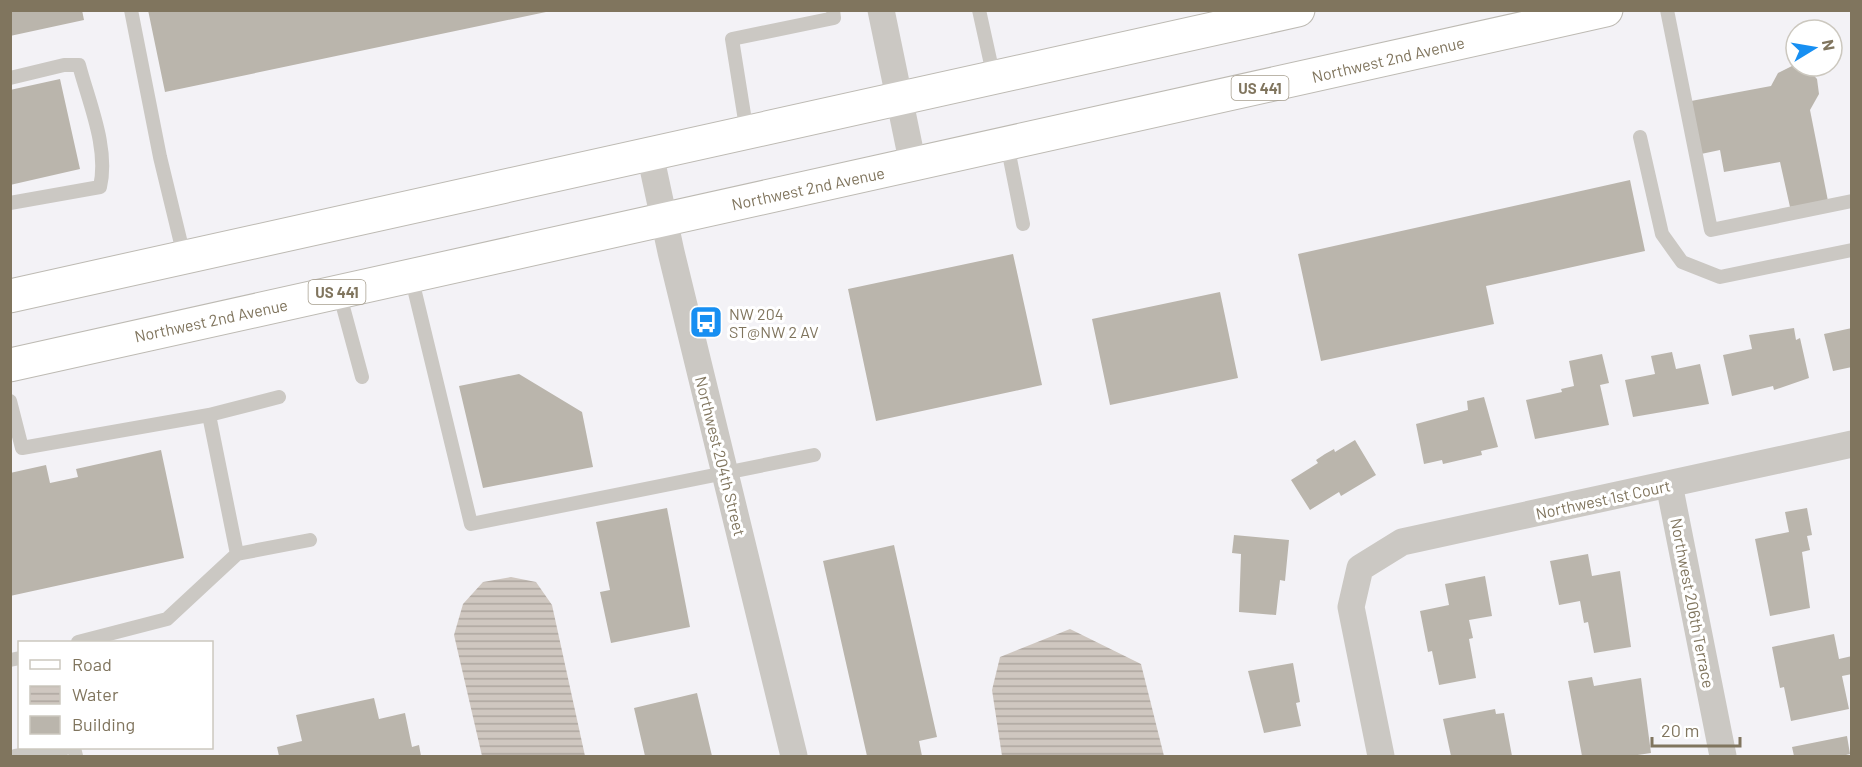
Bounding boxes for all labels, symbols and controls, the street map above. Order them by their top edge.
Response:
north arrow [1784,18,1844,78]
street label: Northwest 2nd Avenue [1310,32,1466,86]
text: N [1819,38,1840,52]
road number: US 441 [1232,76,1288,100]
street label: Northwest 2nd Avenue [730,162,886,214]
road number: US 441 [308,280,366,304]
street label: Northwest 2nd Avenue [133,294,289,346]
bus stop icon: NW 204 ST@NW 2 AV [688,304,724,340]
place label: NW 204 ST@NW 2 AV [729,304,819,341]
street label: Northwest 204th Street [692,374,750,538]
street label: Northwest 1st Court [1534,475,1672,523]
street label: Northwest 206th Terrace [1667,516,1719,690]
legend [18,641,213,749]
text: Road [72,653,112,675]
text: Water [72,683,119,705]
scale bar [1652,710,1740,748]
text: Building [72,713,135,735]
text: 20 m [1661,719,1699,741]

